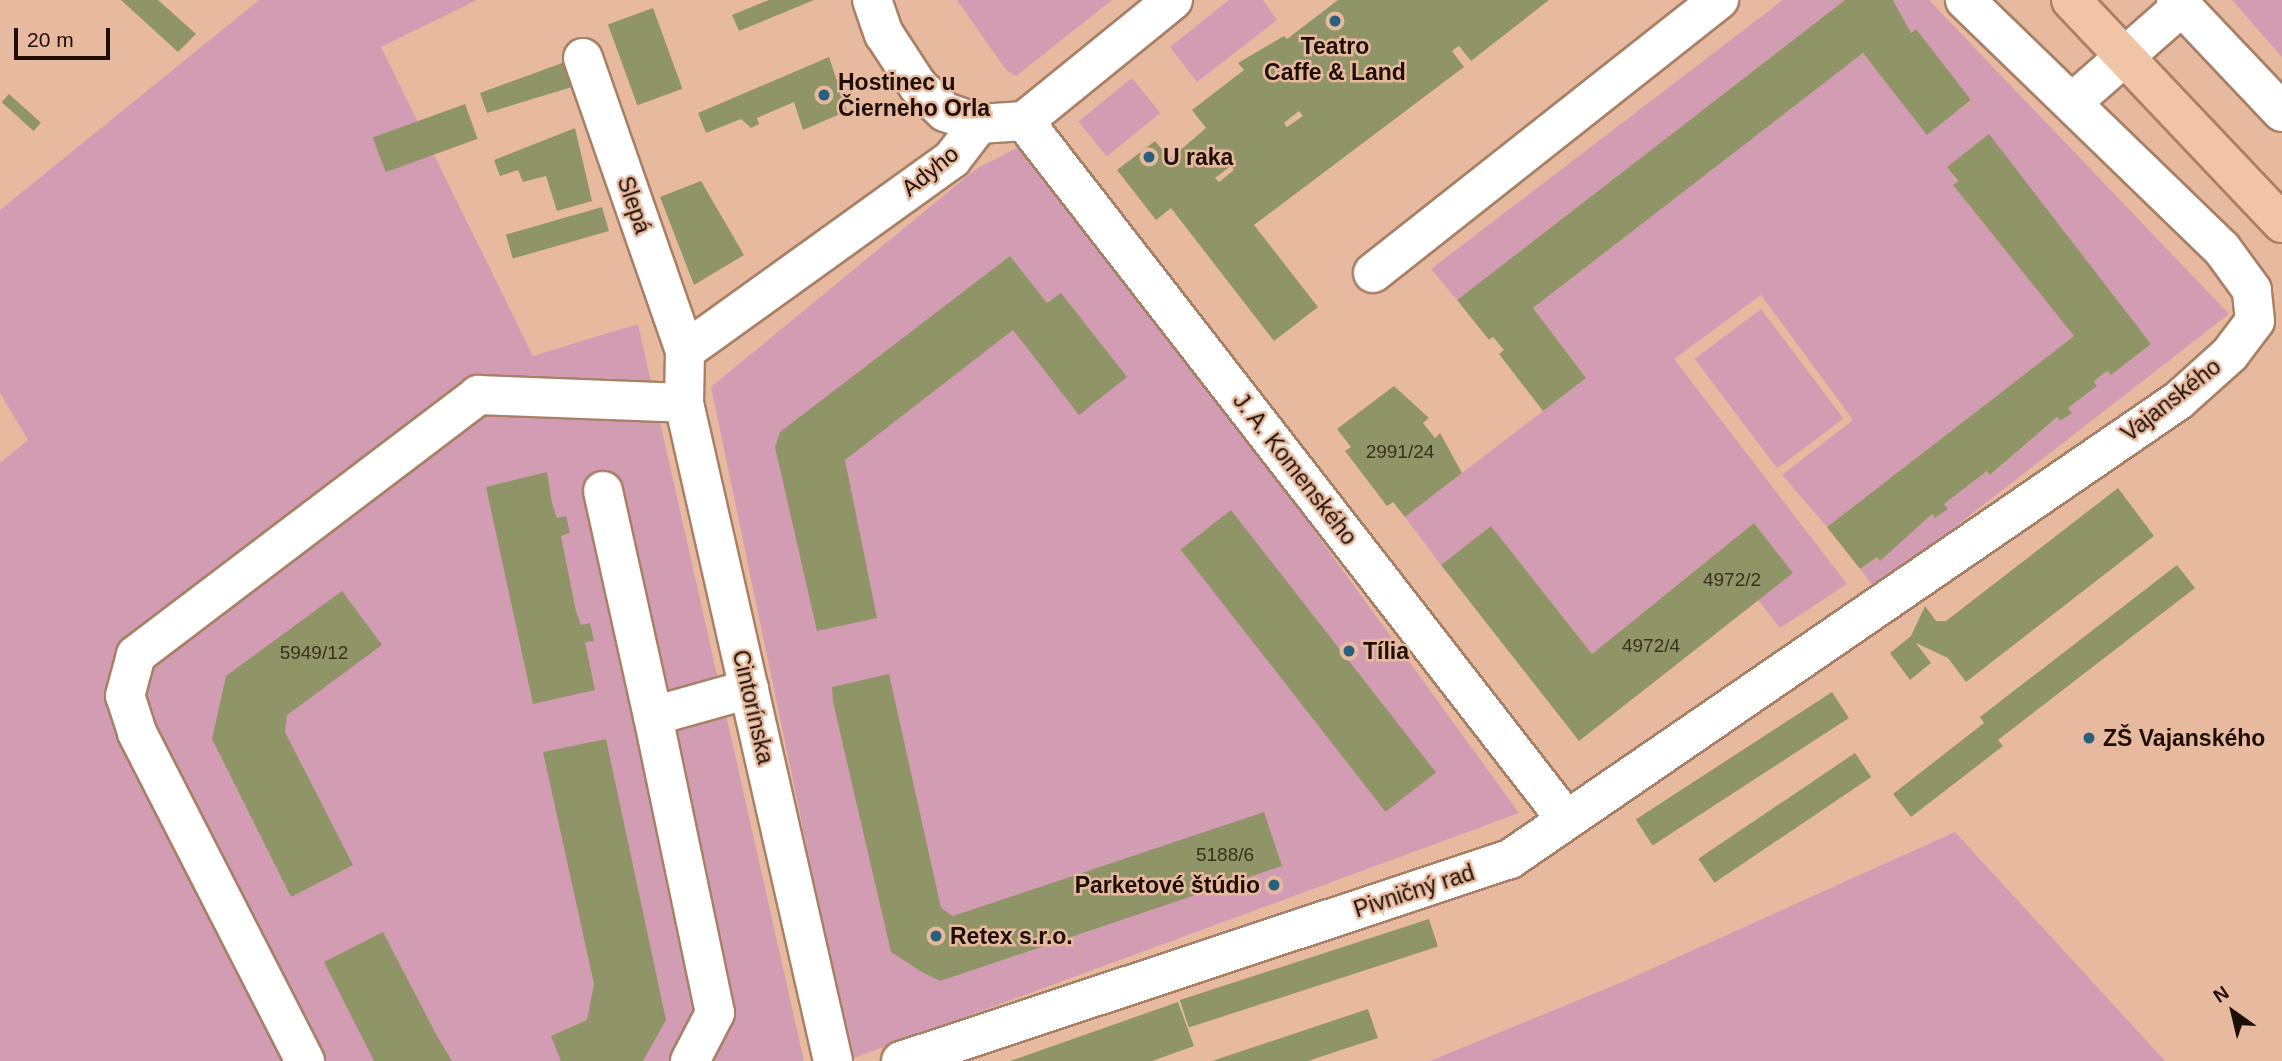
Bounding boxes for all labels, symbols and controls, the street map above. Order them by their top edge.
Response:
marker: Teatro Caffe & Land [1327,13,1343,29]
scale bar [18,14,114,58]
text: 20 m [27,28,74,51]
place label: Teatro Caffe & Land [1264,32,1406,86]
place label: Hostinec u Čierneho Orla [838,68,990,122]
marker: Hostinec u Čierneho Orla [816,87,832,103]
street label: Adyho [896,140,964,202]
place label: U raka [1163,143,1233,171]
marker: U raka [1141,149,1157,165]
street label: Slepá [611,173,657,237]
street label: Vajanského [2116,353,2226,447]
street label: J. A. Komenského [1227,387,1363,551]
house number: 2991/24 [1366,441,1434,463]
house number: 4972/2 [1703,569,1761,591]
house number: 4972/4 [1622,635,1680,657]
place label: Tília [1363,637,1409,665]
house number: 5949/12 [280,642,348,664]
marker: Tília [1341,643,1357,659]
street label: Cintorínska [726,647,780,767]
place label: ZŠ Vajanského [2103,724,2265,752]
marker: ZŠ Vajanského [2081,730,2097,746]
house number: 5188/6 [1196,844,1254,866]
street label: Pivničný rad [1350,859,1478,923]
place label: Parketové štúdio [1075,871,1260,899]
marker: Parketové štúdio [1266,877,1282,893]
place label: Retex s.r.o. [950,922,1073,950]
marker: Retex s.r.o. [928,928,944,944]
north arrow [2198,977,2268,1047]
text: N [2209,982,2233,1007]

